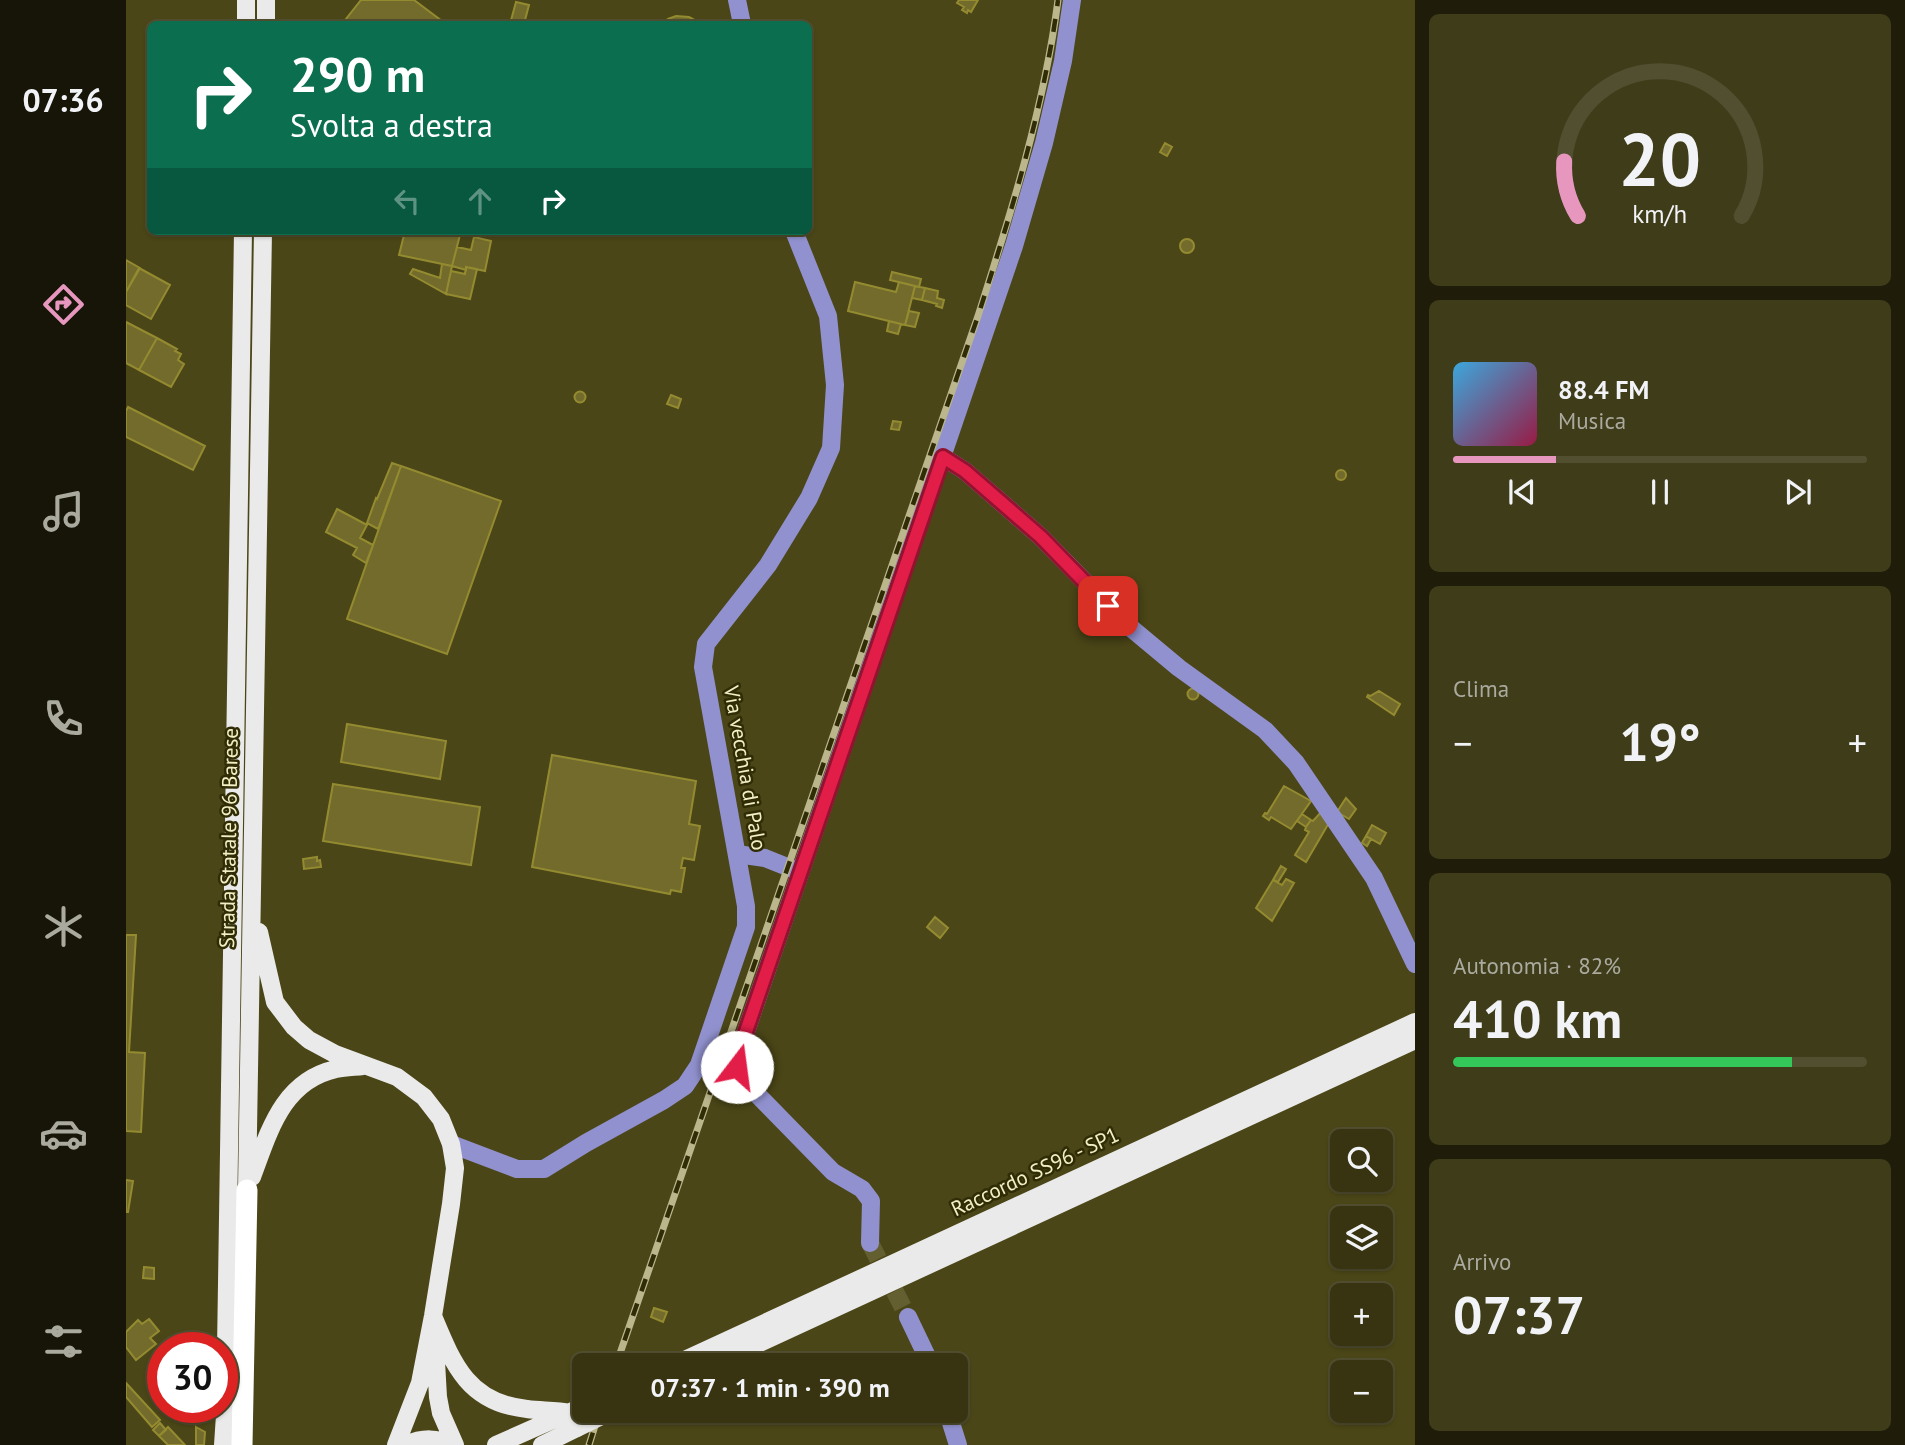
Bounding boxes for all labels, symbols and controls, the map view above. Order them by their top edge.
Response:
text: 290 m [290,42,425,106]
icon: right [175,49,266,140]
text: 07:36 [22,79,104,121]
text: Svolta a destra [290,104,493,146]
text: 20 [1619,112,1701,206]
icon: left [388,182,426,220]
icon: ahead [461,182,499,220]
icon: right [534,182,572,220]
text: km/h [1633,198,1687,230]
icon: directions [39,280,88,329]
text: 88.4 FM [1558,373,1649,406]
text: Musica [1558,406,1626,435]
icon: previous [1503,473,1541,511]
icon: pause [1641,473,1679,511]
icon: next [1779,473,1817,511]
icon: music [39,487,88,536]
pin [1078,576,1138,636]
icon: arrive [1089,587,1127,625]
text: Clima [1453,674,1509,703]
street label: Via vecchia di Palo [718,683,773,852]
icon: phone [39,694,88,743]
text: 19° [1619,708,1701,775]
text: − [1453,718,1472,767]
text: + [1848,718,1867,767]
street label: Strada Statale 96 Barese [213,728,244,948]
icon: climate [39,902,88,951]
text: Autonomia · 82% [1453,951,1621,980]
text: 410 km [1453,985,1622,1052]
position arrow [700,1030,774,1104]
icon: car [39,1109,88,1158]
street label: Raccordo SS96 - SP1 [947,1121,1123,1222]
map controls [1330,1129,1393,1423]
button: search [1330,1129,1393,1192]
button: layers [1330,1206,1393,1269]
text: Arrivo [1453,1247,1511,1276]
text: 07:37 [1453,1281,1585,1348]
button: + [1330,1283,1393,1346]
icon: filters [39,1317,88,1366]
speed limit sign: 30 [147,1332,238,1423]
button: − [1330,1360,1393,1423]
text: 07:37 · 1 min · 390 m [650,1371,890,1404]

